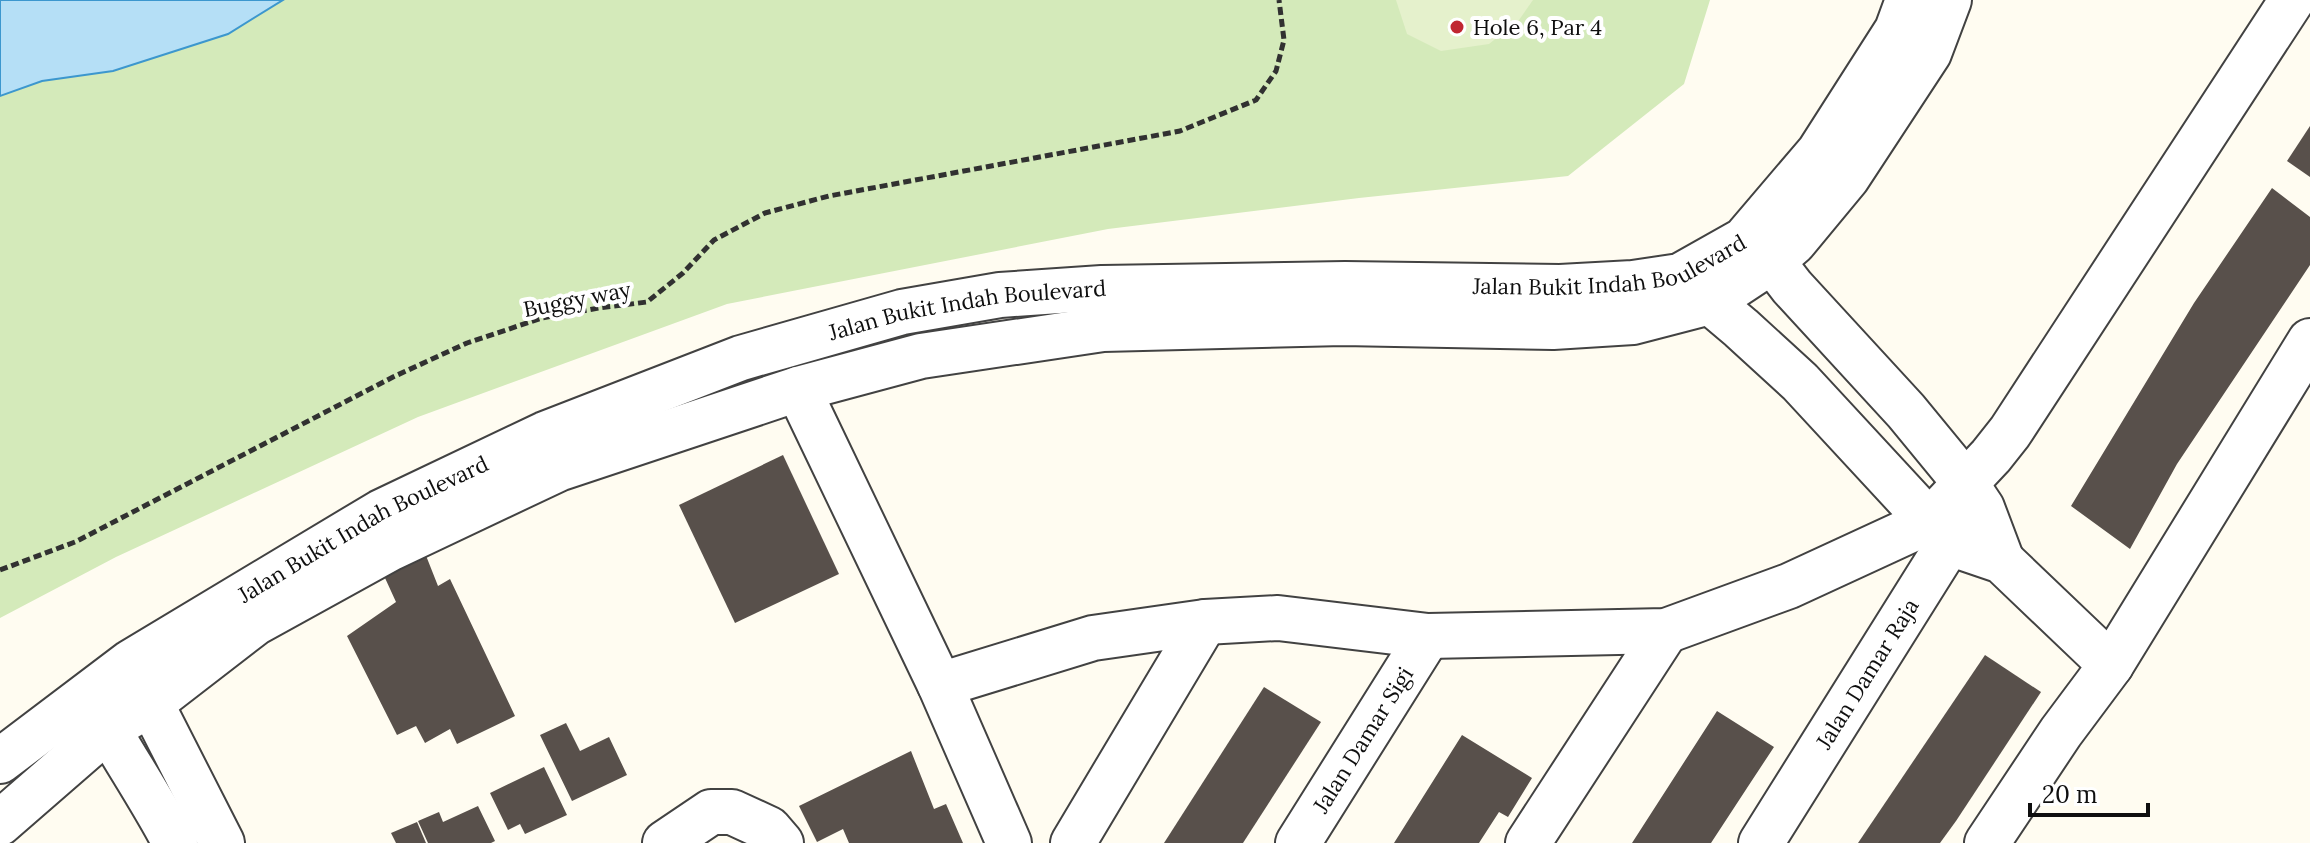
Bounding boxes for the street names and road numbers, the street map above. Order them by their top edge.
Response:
street label: Jalan Bukit Indah Boulevard [1471,228,1751,301]
street label: Jalan Bukit Indah Boulevard [824,274,1107,347]
street label: Buggy way [521,275,634,323]
street label: Jalan Bukit Indah Boulevard [232,449,493,609]
street label: Jalan Damar Raja [1809,593,1925,755]
street label: Jalan Damar Sigi [1306,661,1419,819]

